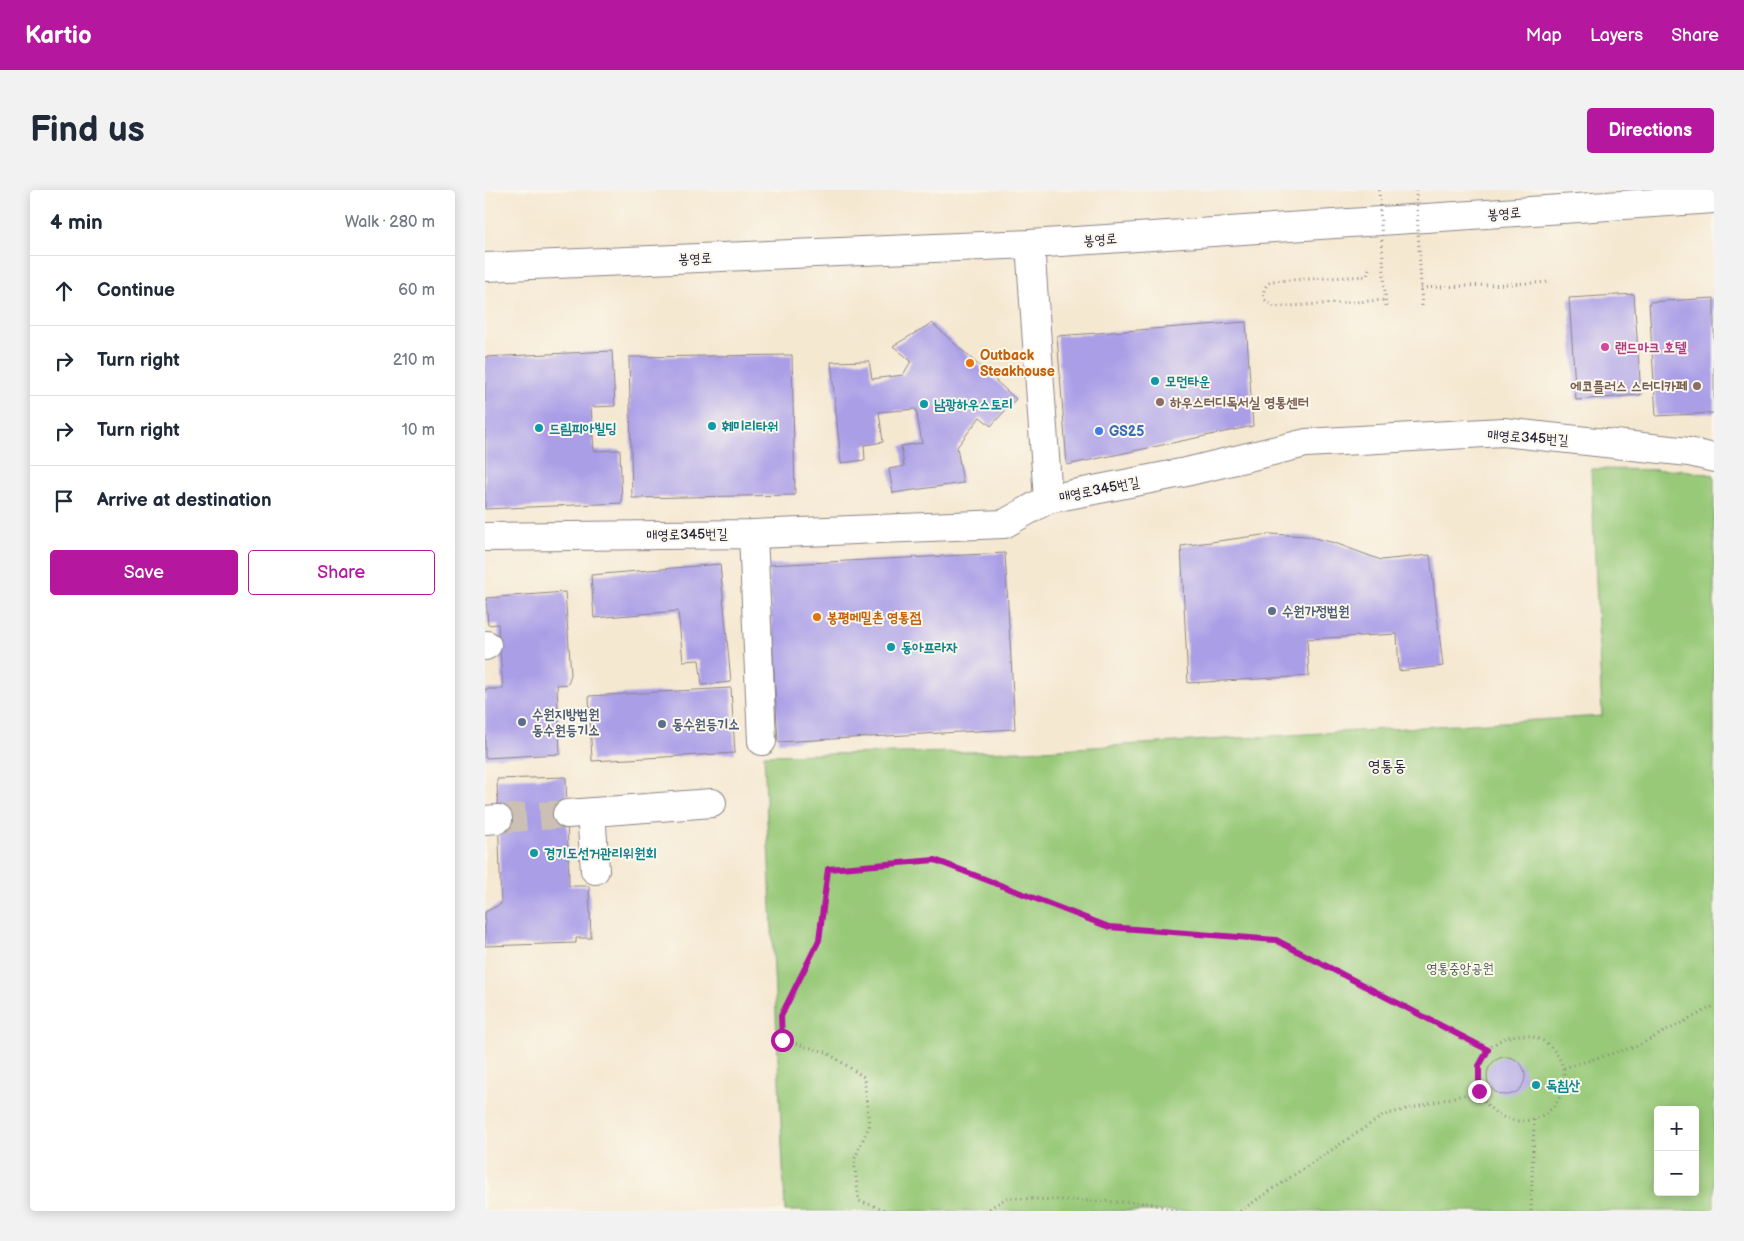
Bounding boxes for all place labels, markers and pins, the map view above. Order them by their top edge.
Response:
place label: 랜드마크 호텔 [1615,339,1687,356]
marker: 랜드마크 호텔 [1599,341,1611,353]
place label: Outback Steakhouse [980,347,1055,380]
marker: Outback Steakhouse [964,357,976,369]
place label: 모던타운 [1165,373,1210,390]
marker: 모던타운 [1149,375,1161,387]
place label: 에코플러스 스터디카페 [1571,378,1688,395]
marker: 에코플러스 스터디카페 [1691,380,1703,392]
place label: 하우스터디독서실 영통센터 [1170,394,1309,411]
place label: 남광하우스토리 [934,396,1013,413]
marker: 하우스터디독서실 영통센터 [1154,396,1166,408]
marker: 남광하우스토리 [918,398,930,410]
place label: 훼미리타워 [722,418,778,435]
place label: 드림피아빌딩 [549,420,617,437]
marker: 훼미리타워 [706,420,718,432]
marker: 드림피아빌딩 [533,422,545,434]
place label: GS25 [1109,423,1144,440]
marker: GS25 [1093,425,1105,437]
place label: 수원가정법원 [1282,603,1350,620]
marker: 수원가정법원 [1266,605,1278,617]
place label: 봉평메밀촌 영통점 [827,609,922,626]
marker: 봉평메밀촌 영통점 [811,611,823,623]
place label: 동아프라자 [901,639,958,656]
marker: 동아프라자 [885,641,897,653]
place label: 수원지방법원 동수원등기소 [532,706,600,739]
marker: 수원지방법원 동수원등기소 [516,716,528,728]
place label: 동수원등기소 [672,716,740,733]
marker: 동수원등기소 [656,718,668,730]
place label: 경기도선거관리위원회 [544,845,657,862]
marker: 경기도선거관리위원회 [528,847,540,859]
place label: 독침산 [1546,1077,1581,1094]
marker: 독침산 [1530,1079,1542,1091]

